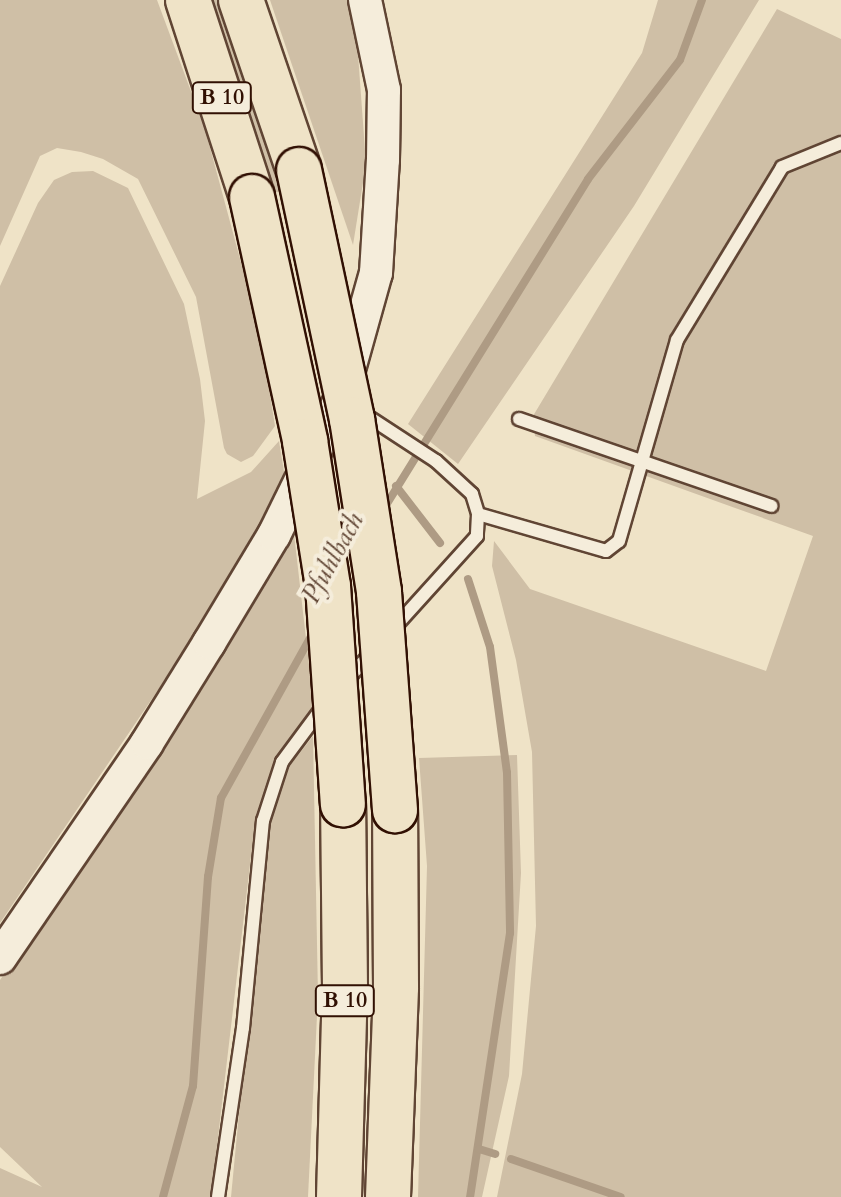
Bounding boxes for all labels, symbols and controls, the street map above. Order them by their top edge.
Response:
road number: B 10 [190,80,254,116]
water label: Pfuhlbach [296,507,370,609]
road number: B 10 [313,983,377,1019]

